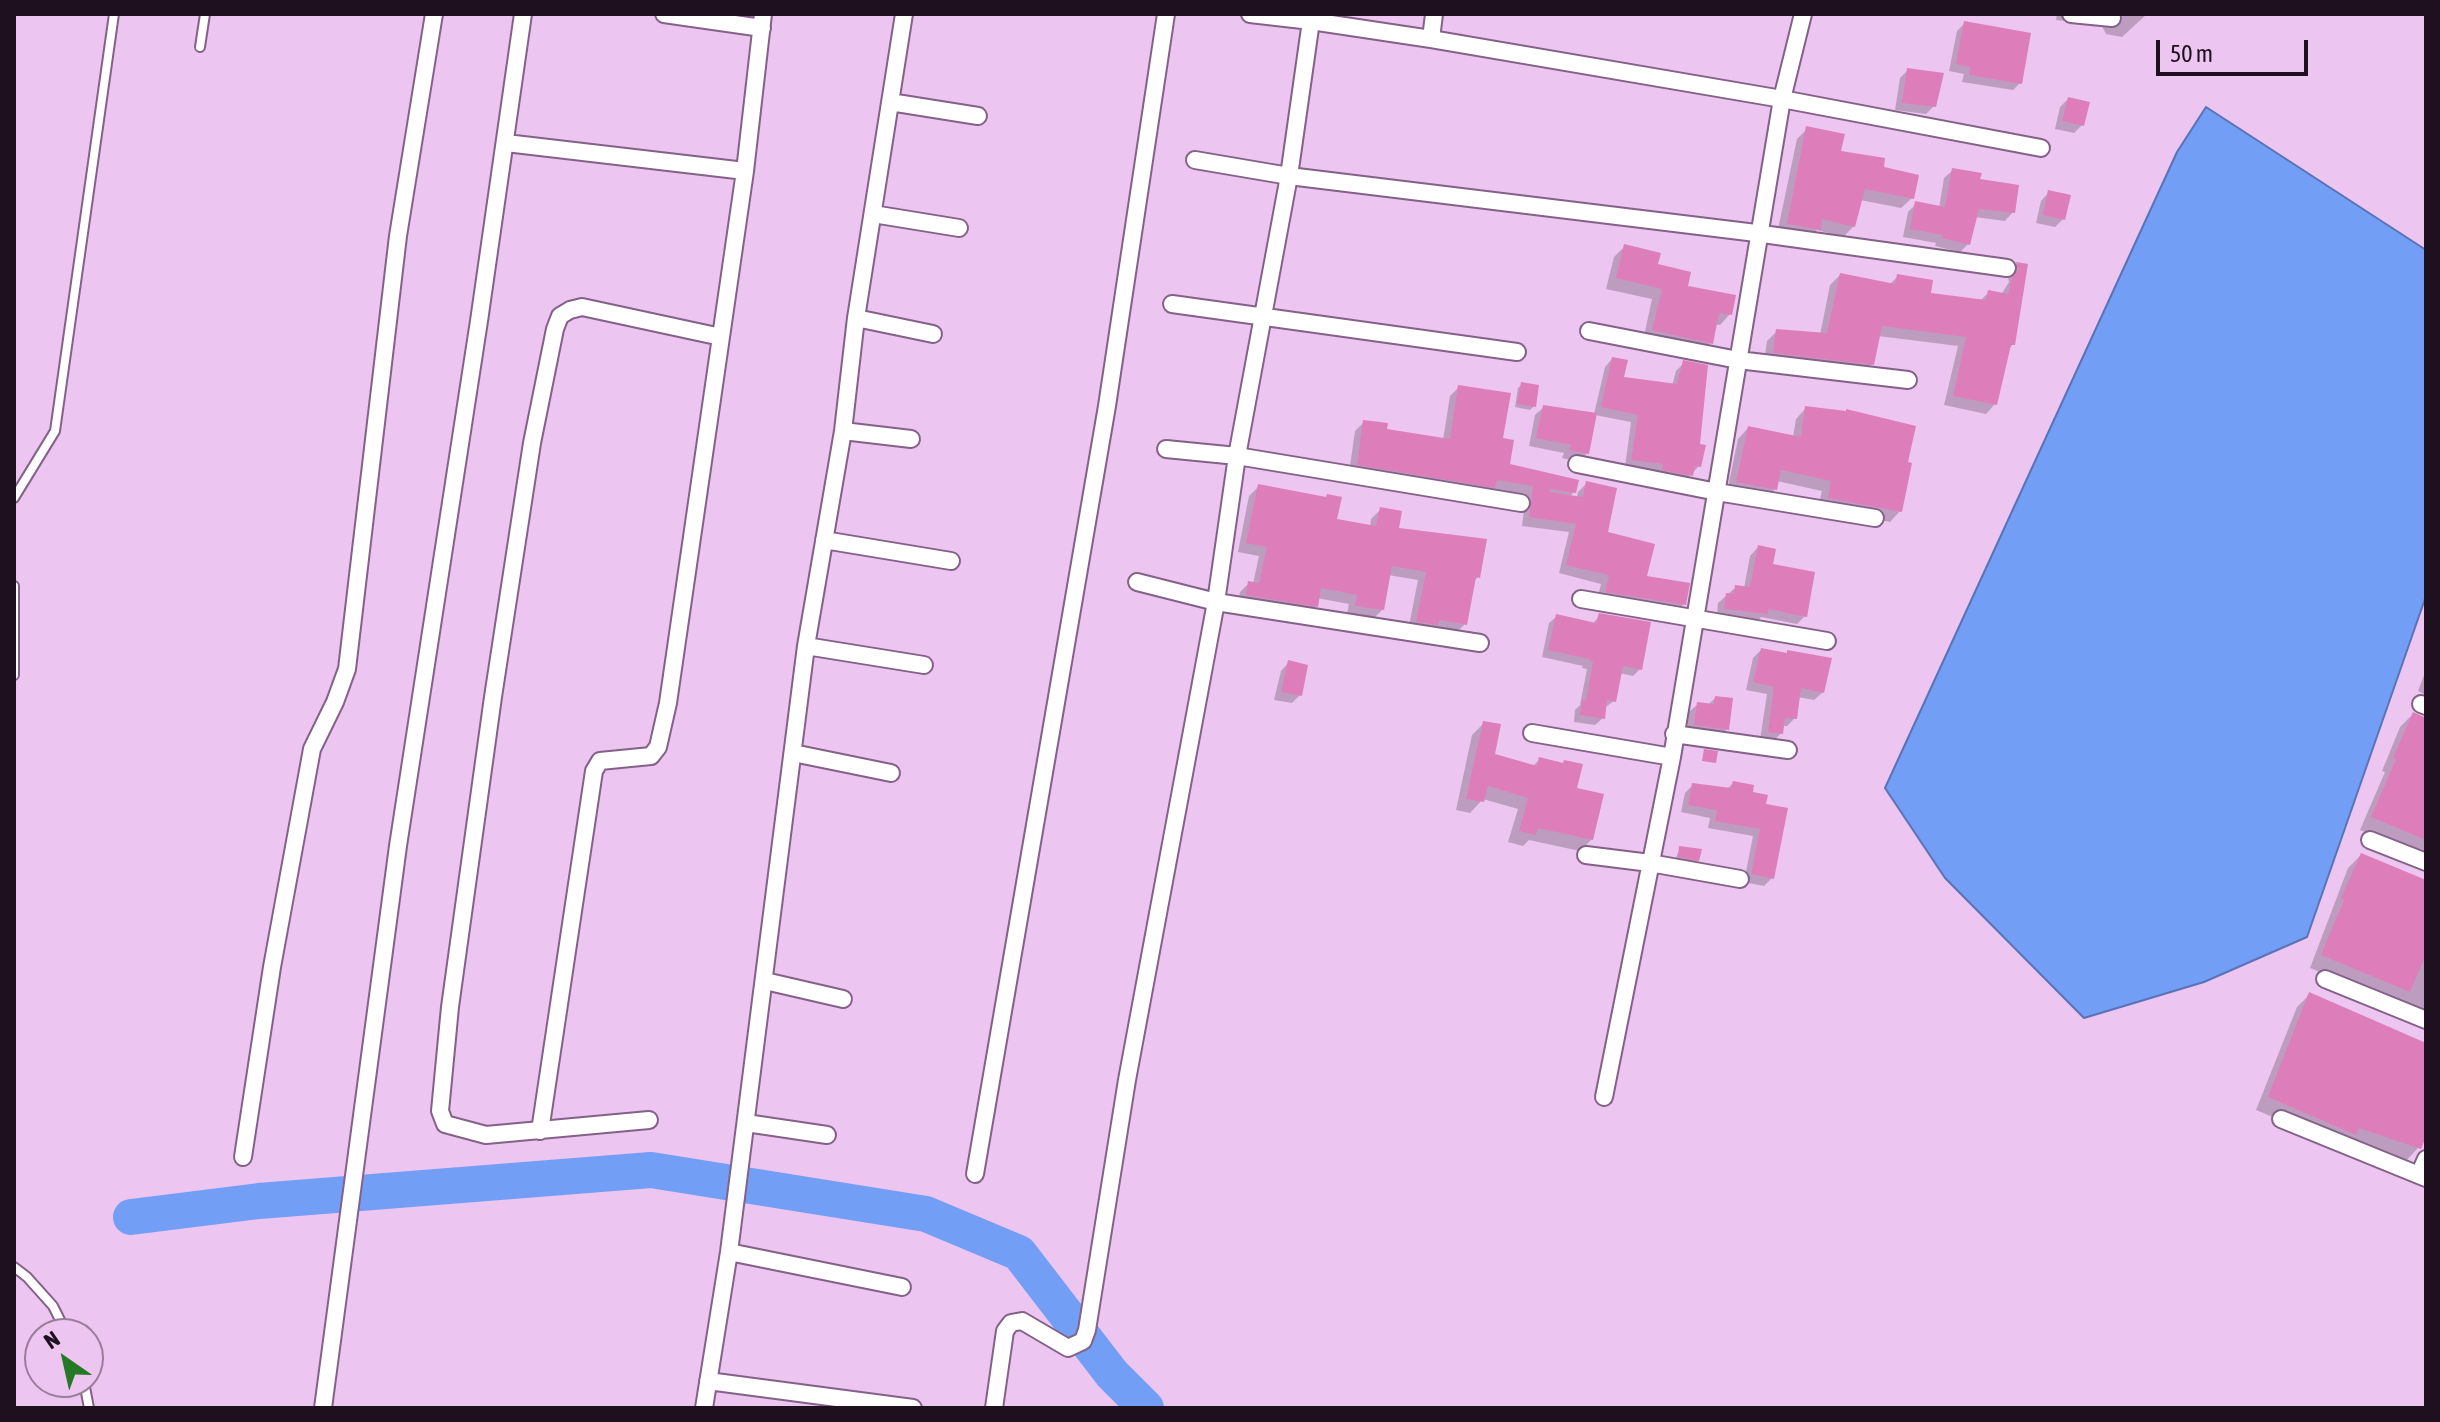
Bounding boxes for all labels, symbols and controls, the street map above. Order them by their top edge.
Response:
scale bar [2160,24,2312,74]
text: 50 m [2170,40,2213,67]
north arrow [24,1318,104,1398]
text: N [39,1325,64,1354]

